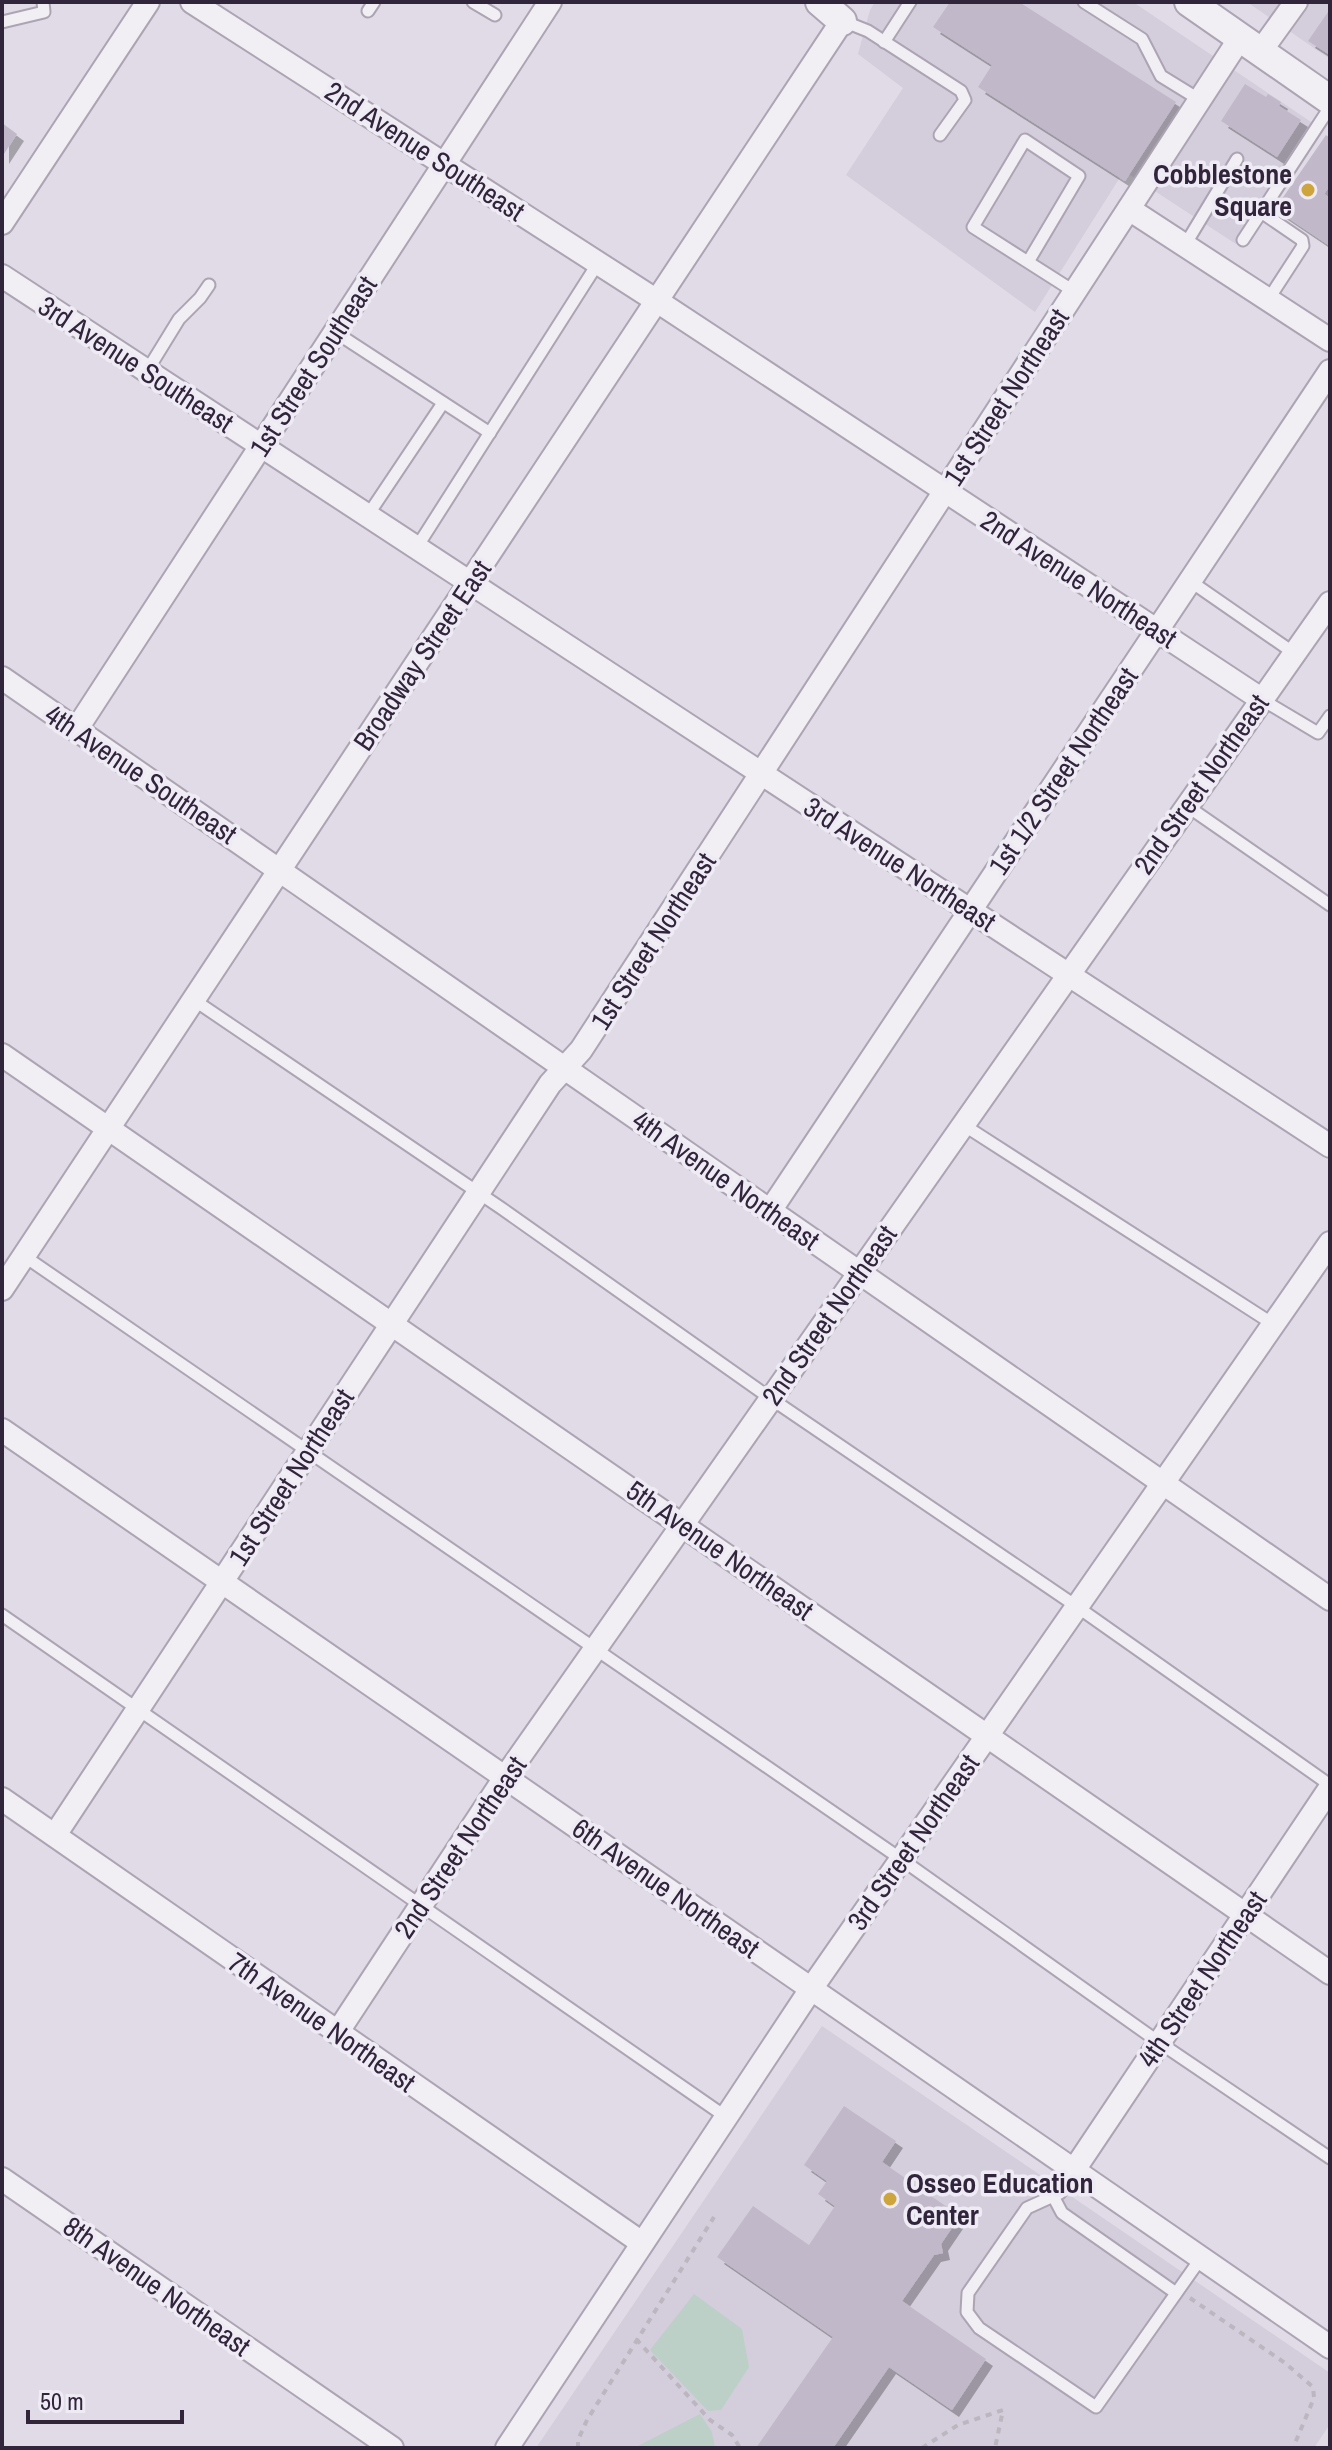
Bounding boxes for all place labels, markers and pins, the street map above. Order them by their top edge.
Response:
place label: Cobblestone Square [1153,155,1292,225]
marker: Cobblestone Square [1299,181,1317,199]
place label: Osseo Education Center [906,2164,1094,2234]
marker: Osseo Education Center [881,2190,899,2208]

